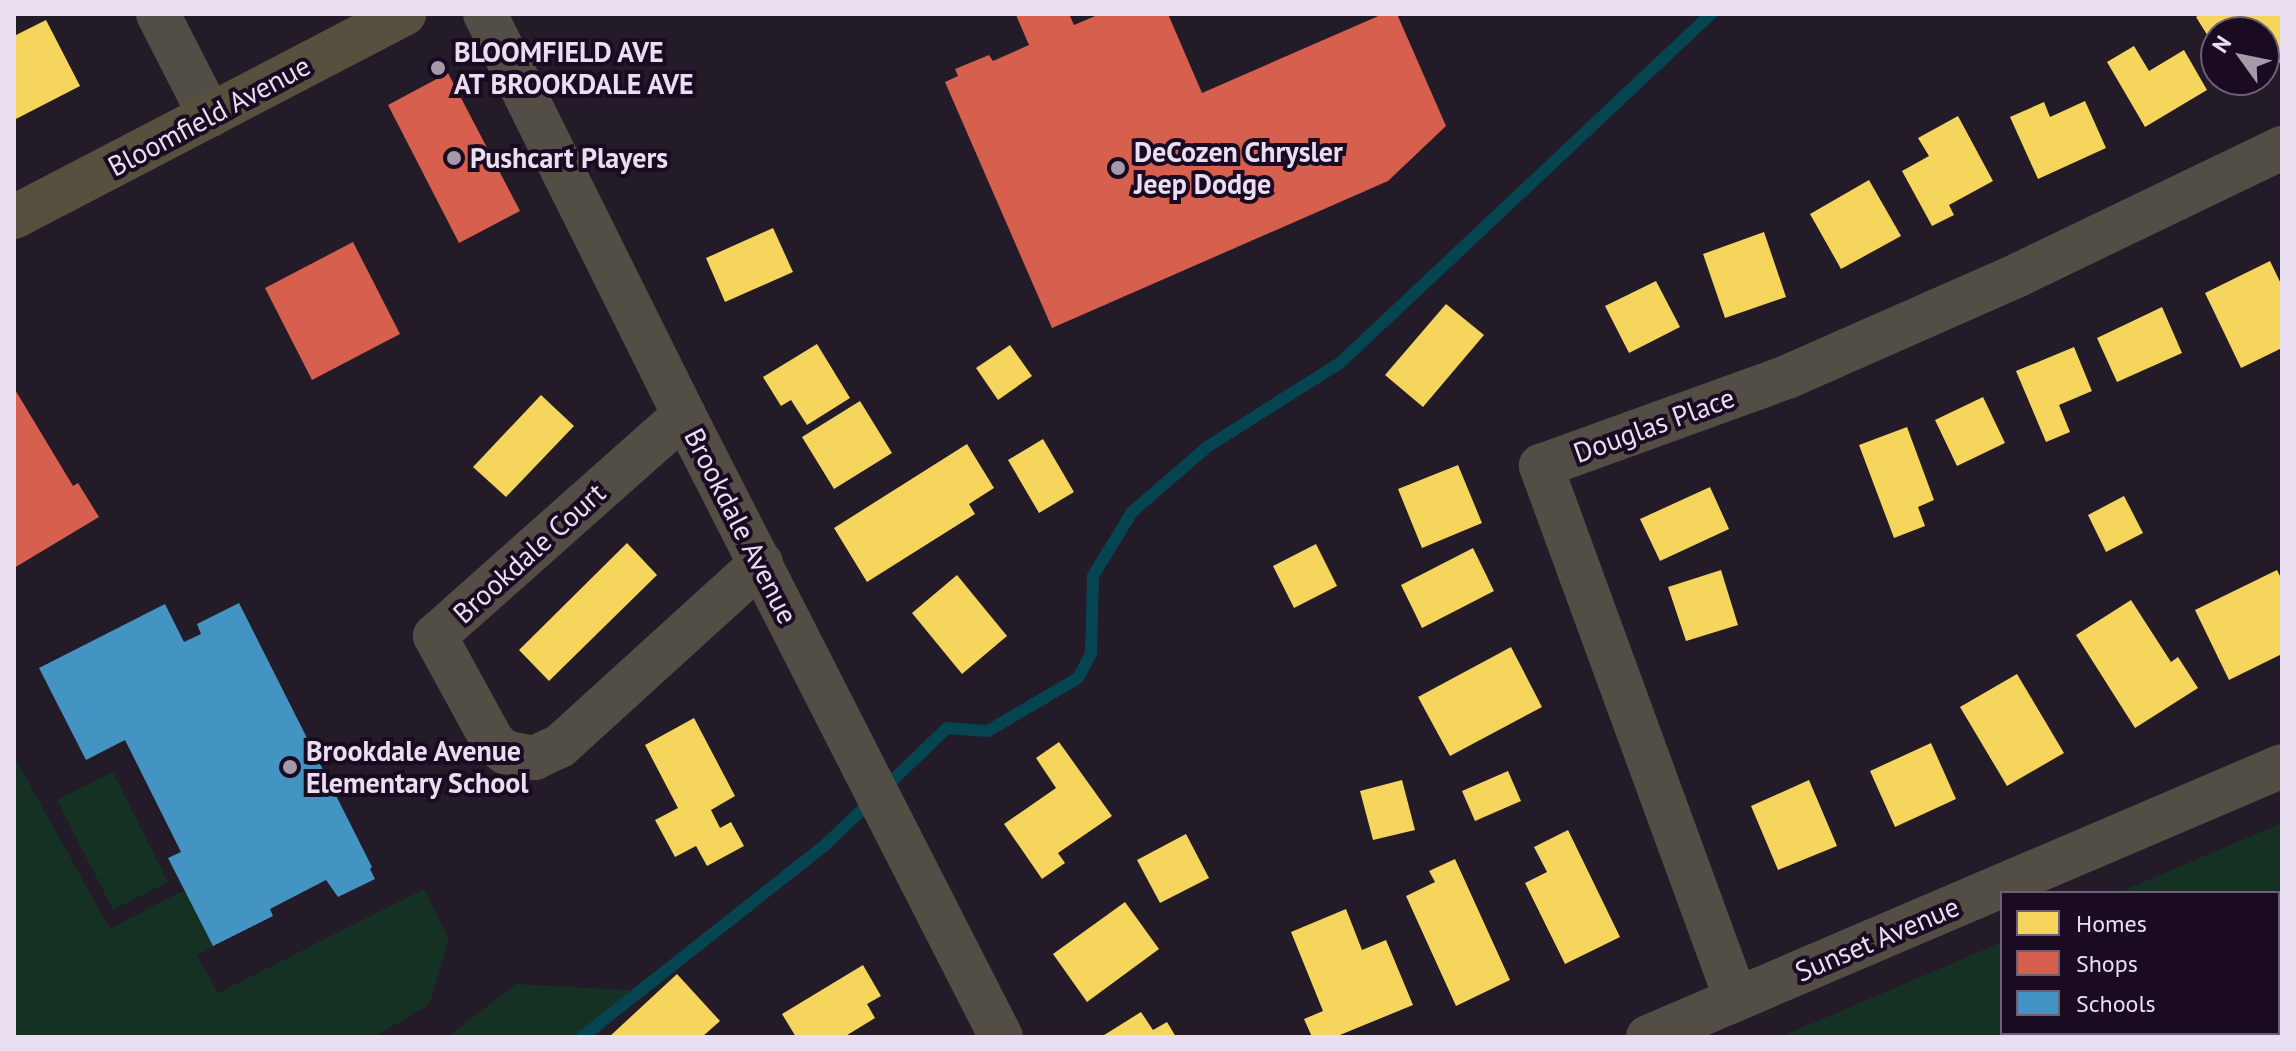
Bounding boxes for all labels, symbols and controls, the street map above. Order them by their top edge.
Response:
north arrow [2200,16,2280,96]
text: N [2206,30,2237,58]
place label: BLOOMFIELD AVE AT BROOKDALE AVE [454,35,696,101]
street label: Bloomfield Avenue [102,48,316,184]
marker: BLOOMFIELD AVE AT BROOKDALE AVE [429,59,447,77]
place label: DeCozen Chrysler Jeep Dodge [1134,135,1343,201]
place label: Pushcart Players [470,141,668,175]
marker: Pushcart Players [445,149,463,167]
marker: DeCozen Chrysler Jeep Dodge [1109,159,1127,177]
street label: Douglas Place [1569,380,1739,470]
street label: Brookdale Avenue [677,422,805,630]
street label: Brookdale Court [446,476,612,630]
place label: Brookdale Avenue Elementary School [306,734,530,800]
marker: Brookdale Avenue Elementary School [281,758,299,776]
street label: Sunset Avenue [1790,889,1964,989]
legend [2000,891,2280,1035]
text: Homes [2076,908,2147,939]
text: Shops [2076,948,2138,979]
text: Schools [2076,988,2156,1019]

